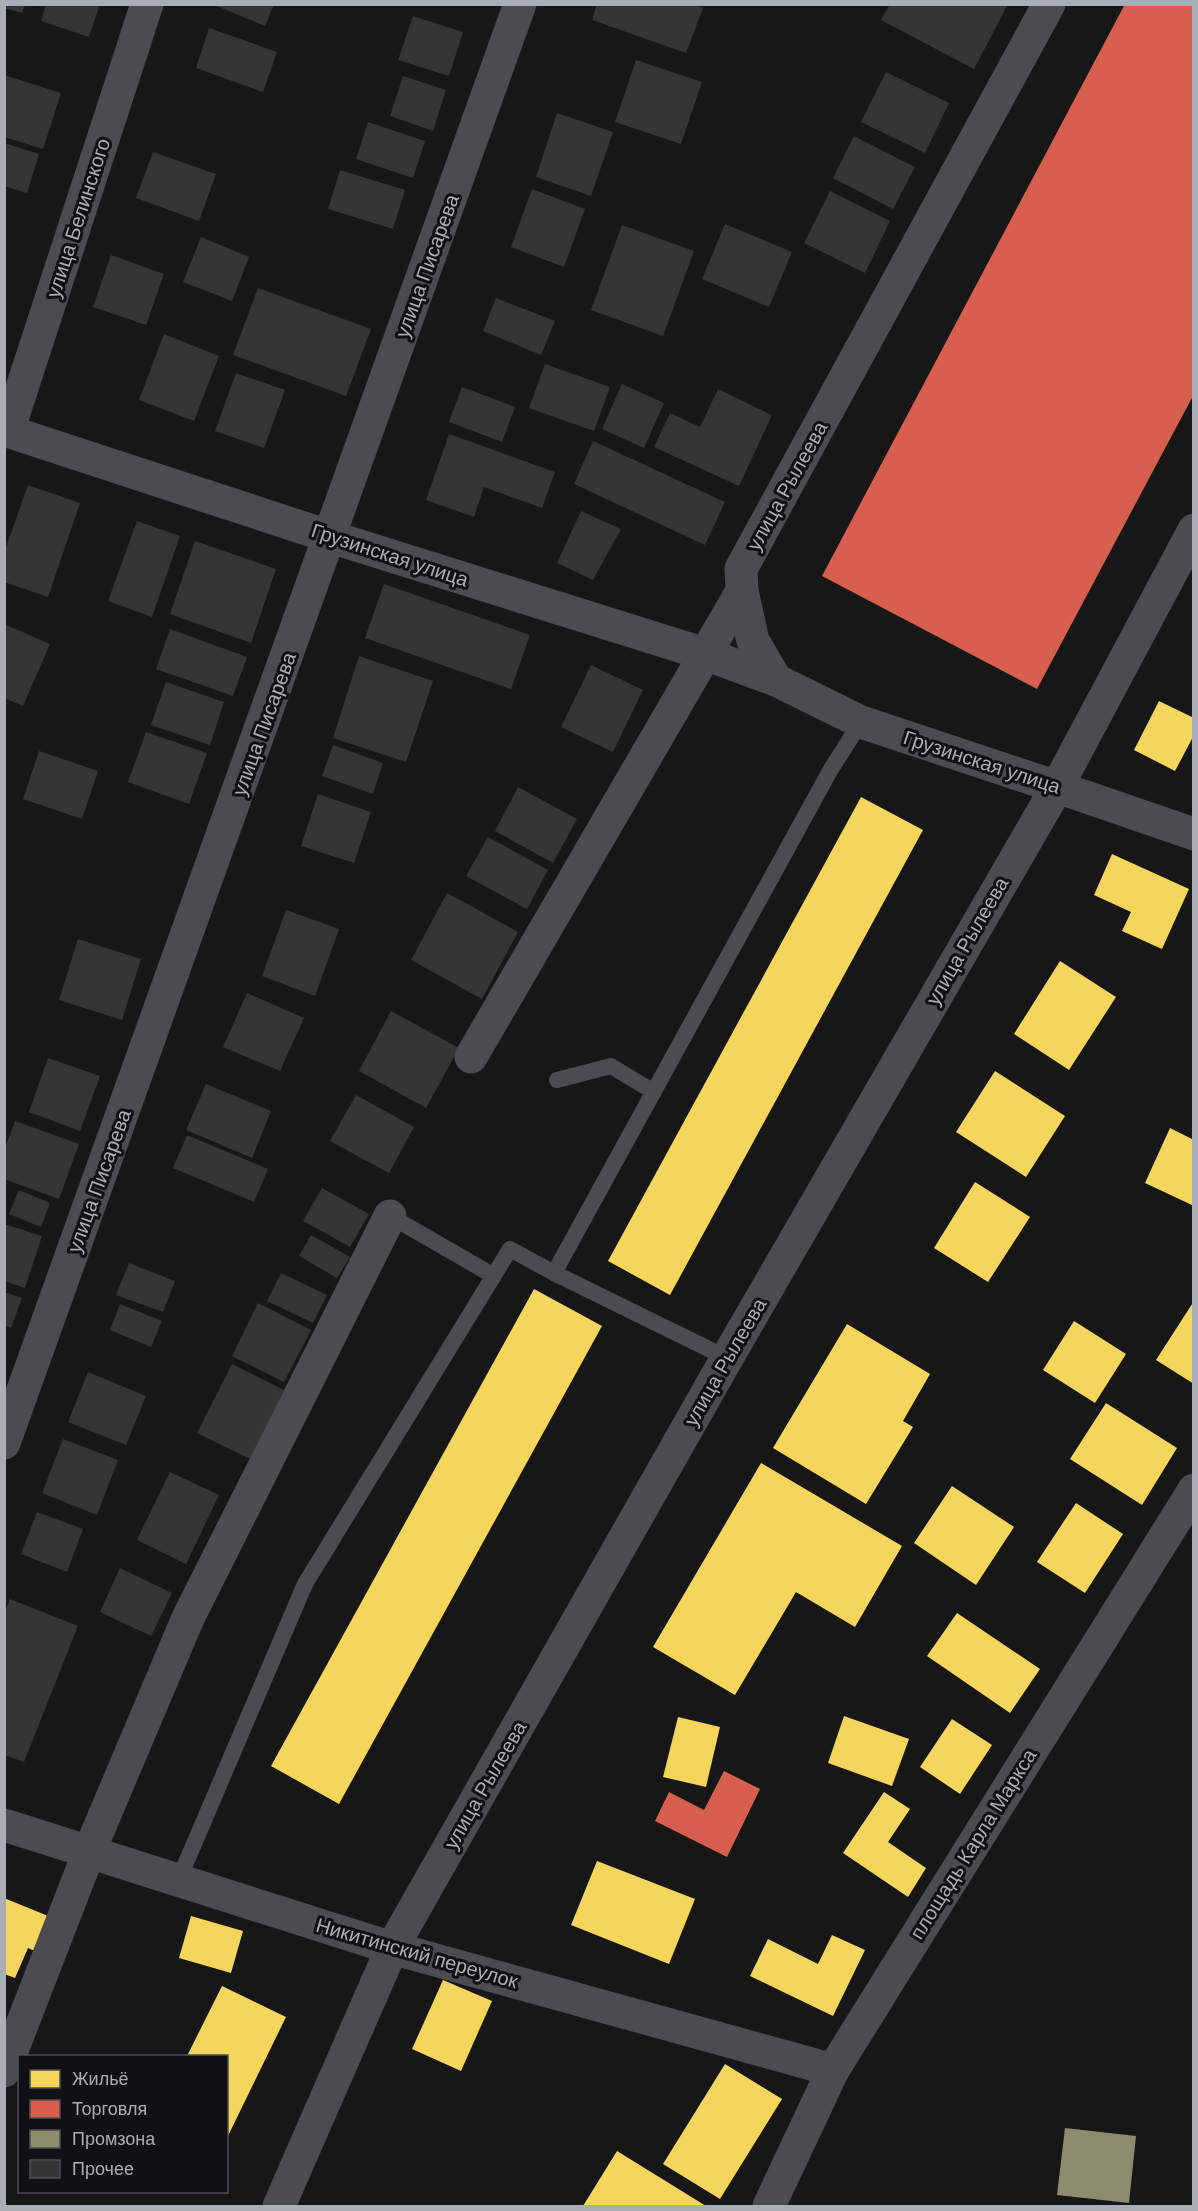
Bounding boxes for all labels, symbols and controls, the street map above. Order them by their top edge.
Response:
street label: улица Белинского [42,136,114,300]
street label: улица Писарева [391,190,463,341]
street label: улица Рылеева [743,417,832,554]
street label: Грузинская улица [309,519,472,591]
street label: улица Писарева [228,648,300,799]
street label: Грузинская улица [901,726,1064,798]
street label: улица Рылеева [922,873,1013,1009]
street label: улица Писарева [63,1105,135,1256]
street label: улица Рылеева [680,1294,771,1430]
street label: улица Рылеева [440,1717,531,1853]
street label: площадь Карла Маркса [905,1744,1041,1943]
street label: Никитинский переулок [314,1914,521,1992]
legend [18,2055,228,2193]
text: Жильё [72,2069,129,2089]
text: Торговля [72,2099,147,2119]
text: Промзона [72,2129,156,2149]
text: Прочее [72,2159,134,2179]

